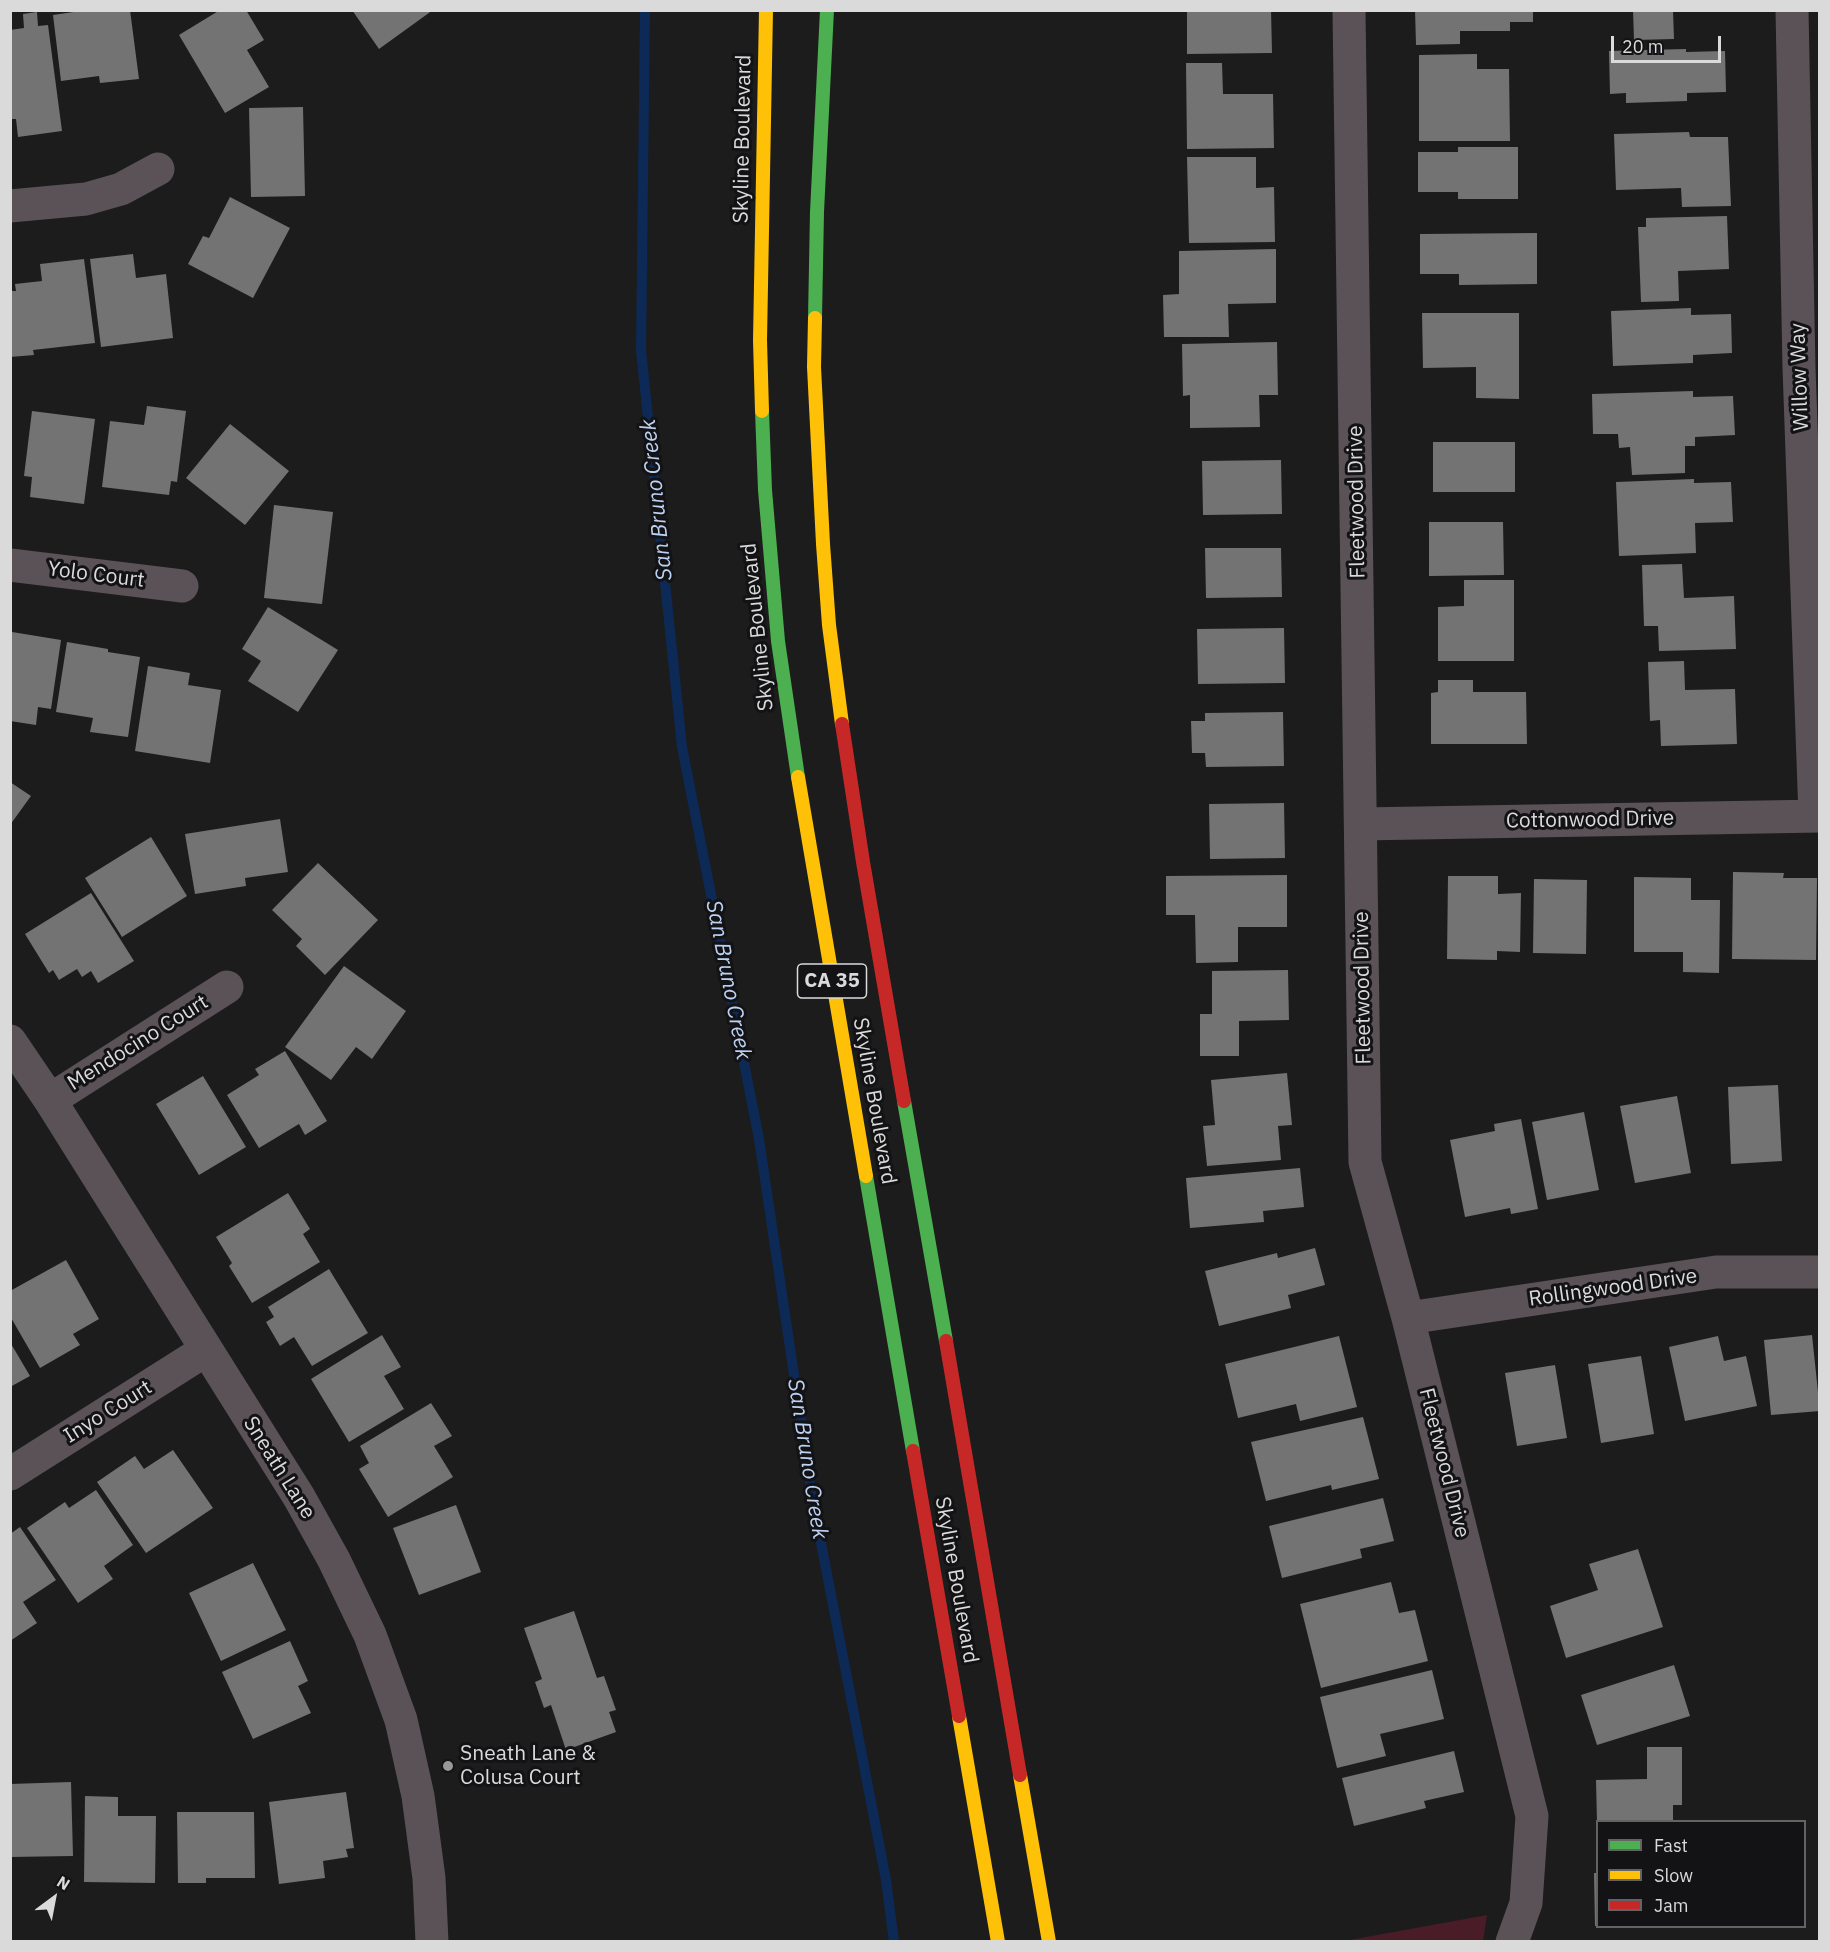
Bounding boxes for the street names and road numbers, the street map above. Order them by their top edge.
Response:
street label: Skyline Boulevard [729,54,757,224]
street label: Willow Way [1786,323,1814,431]
street label: Fleetwood Drive [1343,425,1371,579]
street label: Skyline Boulevard [737,542,779,712]
street label: Yolo Court [46,557,146,593]
street label: Cottonwood Drive [1506,806,1674,834]
street label: Fleetwood Drive [1349,911,1377,1065]
road number: CA 35 [798,964,866,998]
street label: Mendocino Court [63,990,213,1096]
street label: Skyline Boulevard [847,1016,901,1186]
street label: Rollingwood Drive [1527,1264,1699,1312]
street label: Inyo Court [59,1375,157,1449]
street label: Fleetwood Drive [1413,1386,1475,1540]
street label: Sneath Lane [238,1412,320,1524]
street label: Skyline Boulevard [929,1495,983,1665]

